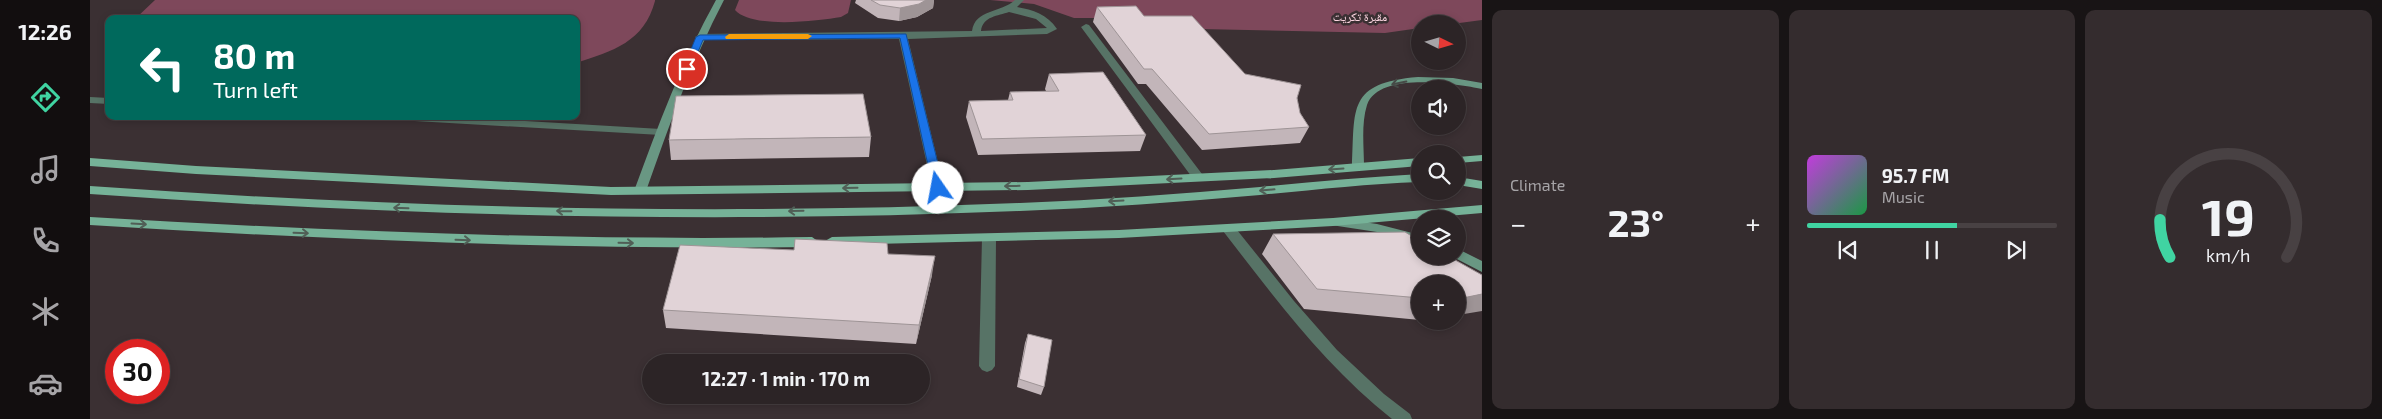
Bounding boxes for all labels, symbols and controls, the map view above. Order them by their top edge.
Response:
park label: مقبرة تكريت [1333,9,1387,24]
north arrow [1411,15,1466,70]
map controls [1411,15,1466,330]
text: 12:26 [18,18,72,44]
text: 80 m [213,34,295,76]
icon: left [130,35,195,100]
pin [666,48,708,90]
icon: arrive [673,55,701,83]
text: Turn left [213,76,298,102]
one-way arrow [1391,78,1407,88]
icon: directions [28,80,63,115]
button: sound [1411,80,1466,135]
button: search [1411,145,1466,200]
icon: music [28,152,63,187]
position arrow [911,161,963,213]
one-way arrow [1329,164,1345,174]
text: 95.7 FM [1882,164,1949,187]
one-way arrow [1167,174,1183,183]
text: Climate [1510,175,1565,194]
one-way arrow [1004,181,1020,191]
one-way arrow [842,184,858,193]
text: 19 [2202,184,2255,246]
one-way arrow [1259,186,1275,195]
text: Music [1882,187,1925,206]
one-way arrow [1108,197,1124,206]
text: 23° [1607,199,1664,245]
one-way arrow [393,203,410,213]
one-way arrow [556,206,572,216]
one-way arrow [788,206,804,216]
text: − [1510,206,1526,240]
text: + [1745,206,1761,240]
button: layers [1411,210,1466,265]
one-way arrow [130,220,146,229]
icon: phone [28,223,63,258]
one-way arrow [293,229,309,238]
one-way arrow [455,235,471,244]
icon: previous [1834,236,1862,264]
icon: pause [1918,236,1946,264]
icon: next [2002,236,2030,264]
one-way arrow [617,238,633,248]
text: km/h [2206,244,2251,266]
button: + [1411,275,1466,330]
icon: climate [28,294,63,329]
speed limit sign: 30 [105,339,170,404]
icon: car [28,366,63,401]
text: 12:27 · 1 min · 170 m [702,367,870,390]

